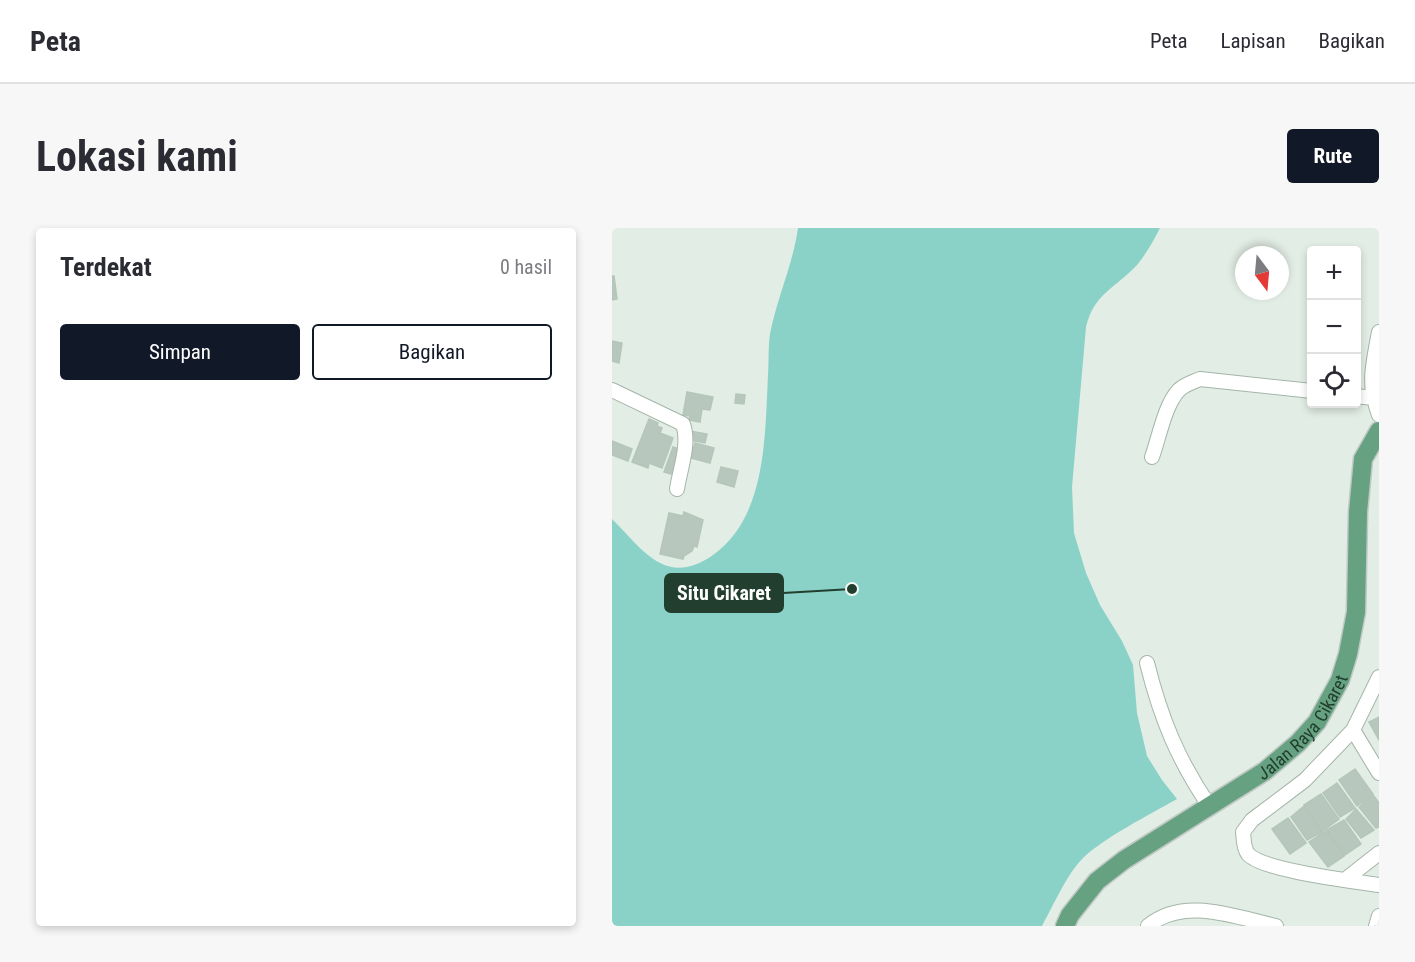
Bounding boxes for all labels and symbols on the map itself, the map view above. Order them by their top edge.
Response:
north arrow [1235,246,1289,300]
callout: Situ Cikaret [665,574,783,612]
text: Situ Cikaret [677,581,771,605]
street label: Jalan Raya Cikaret [1253,672,1351,784]

